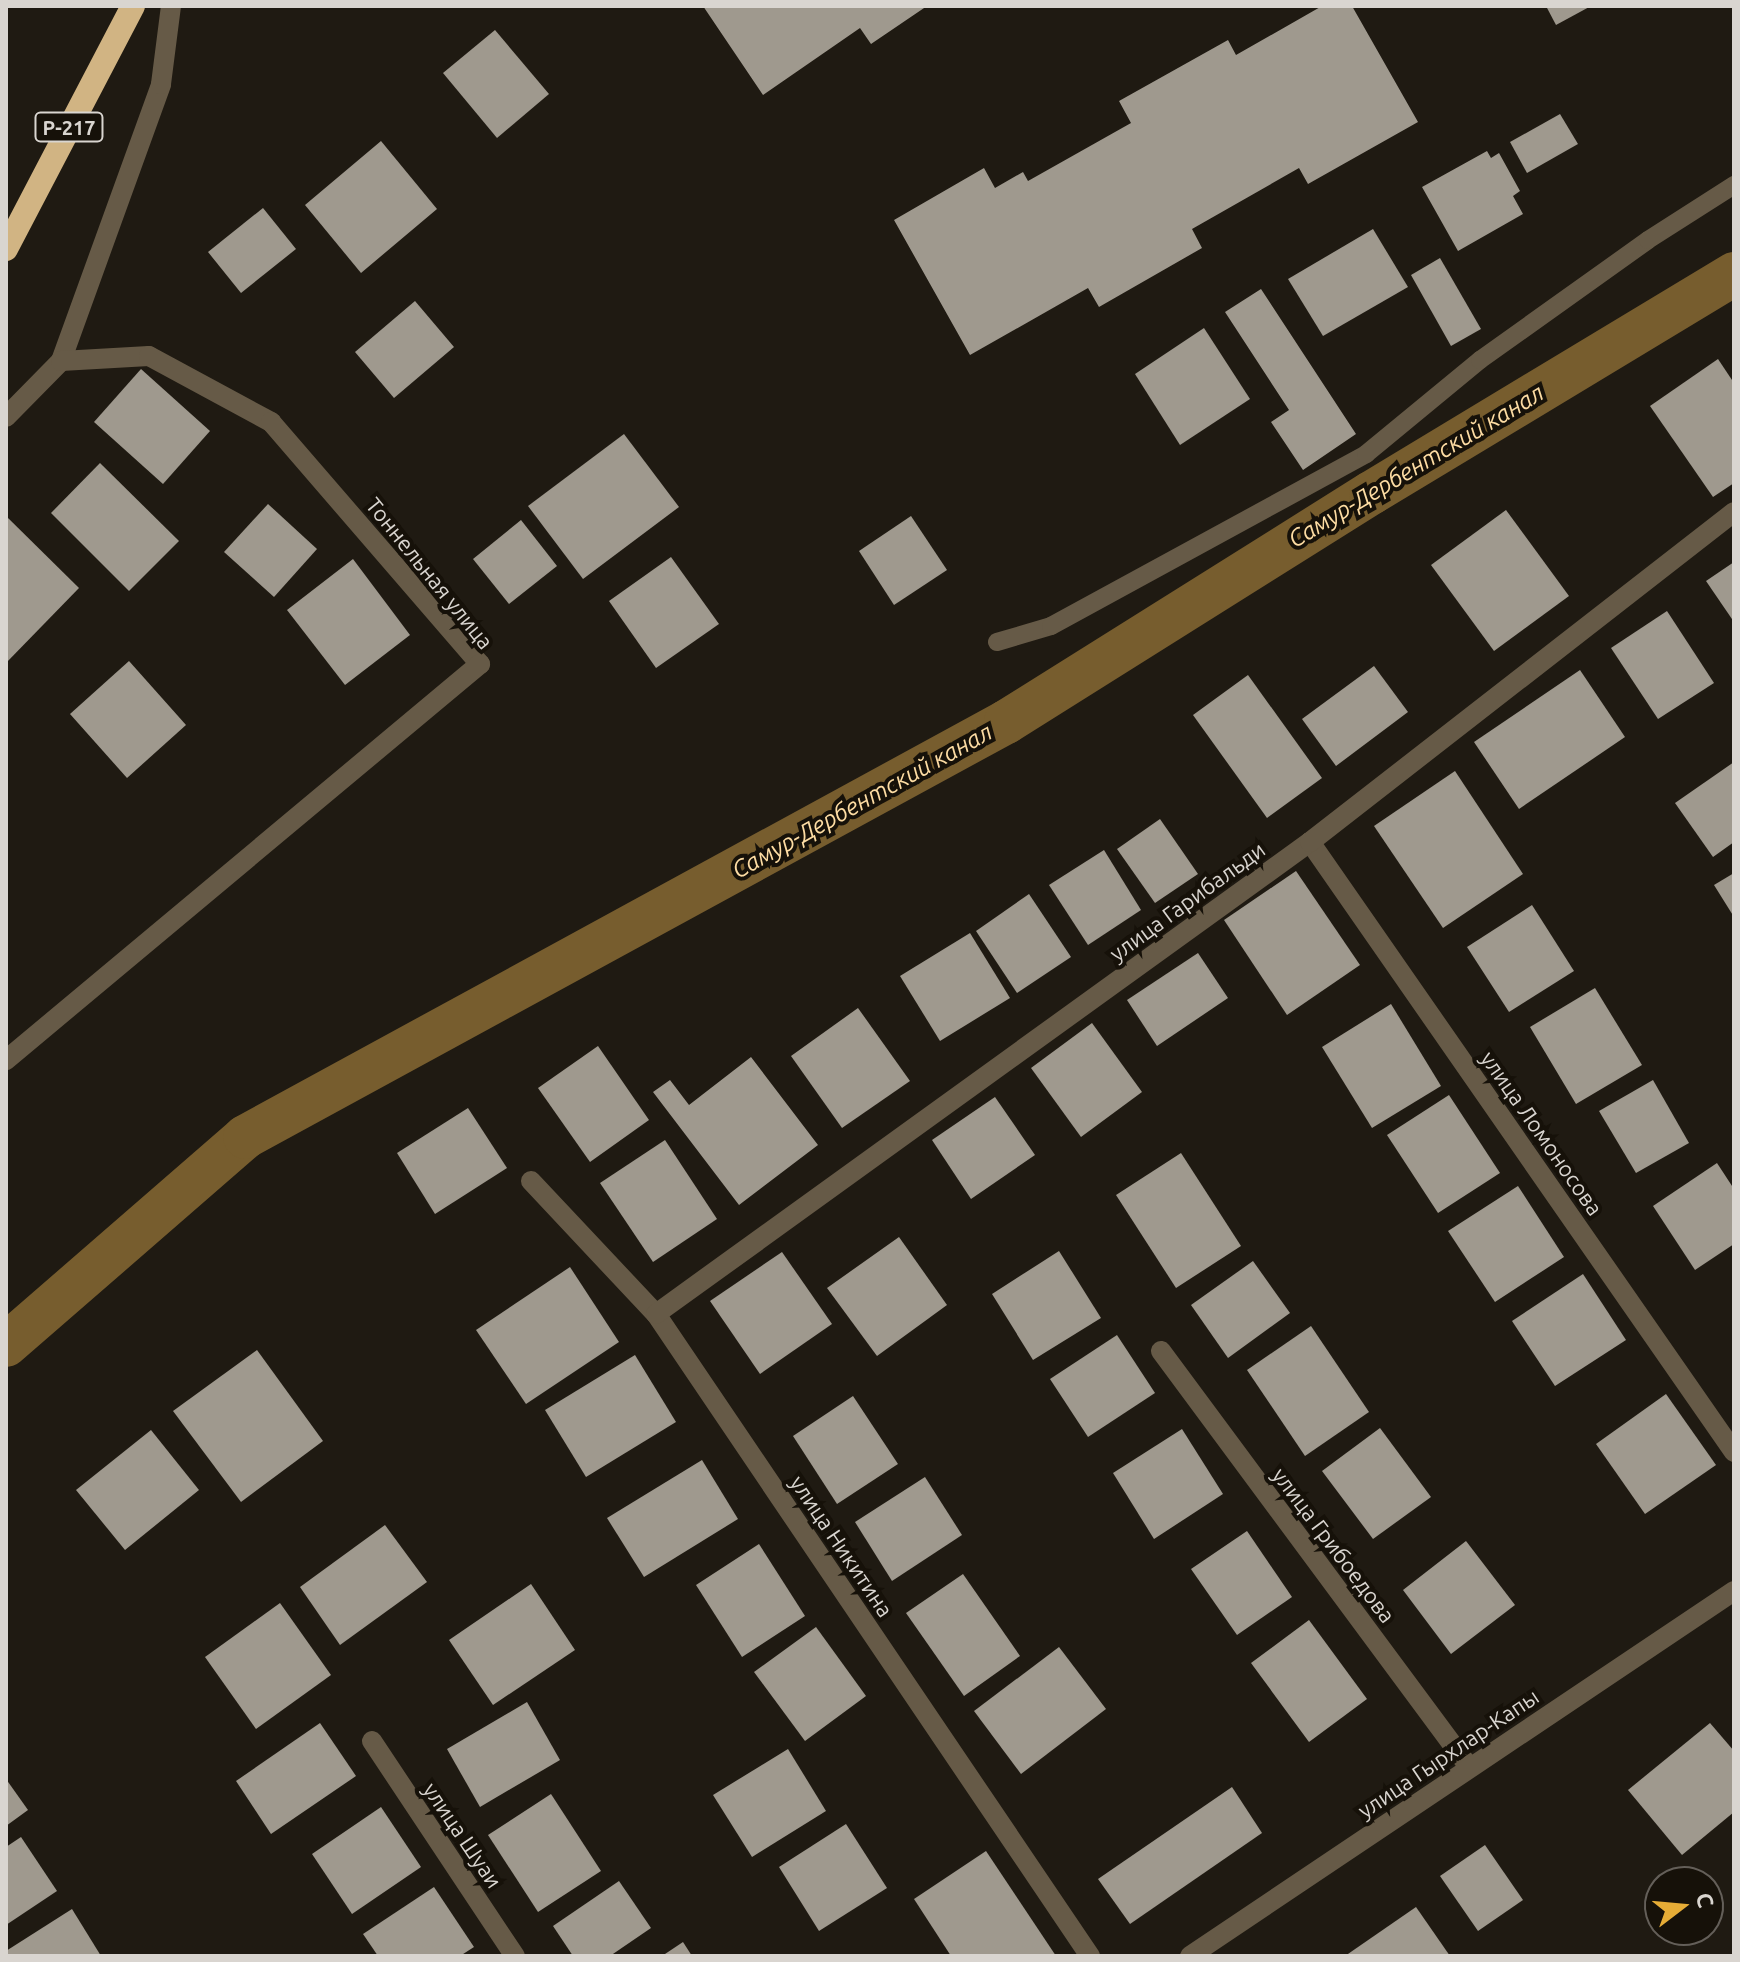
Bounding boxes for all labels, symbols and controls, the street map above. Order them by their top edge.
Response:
road number: Р-217 [33,111,105,143]
water label: Самур-Дербентский канал [1283,378,1549,554]
street label: Тоннельная улица [361,492,499,654]
water label: Самур-Дербентский канал [727,717,997,885]
street label: улица Гарибальди [1104,836,1270,966]
street label: улица Ломоносова [1475,1046,1609,1220]
street label: улица Грибоедова [1267,1462,1401,1628]
street label: улица Никитина [785,1470,899,1622]
street label: улица Гырхлар-Капы [1353,1683,1543,1823]
street label: улица Шуаи [418,1777,508,1893]
north arrow [1644,1866,1724,1946]
text: С [1692,1890,1720,1910]

